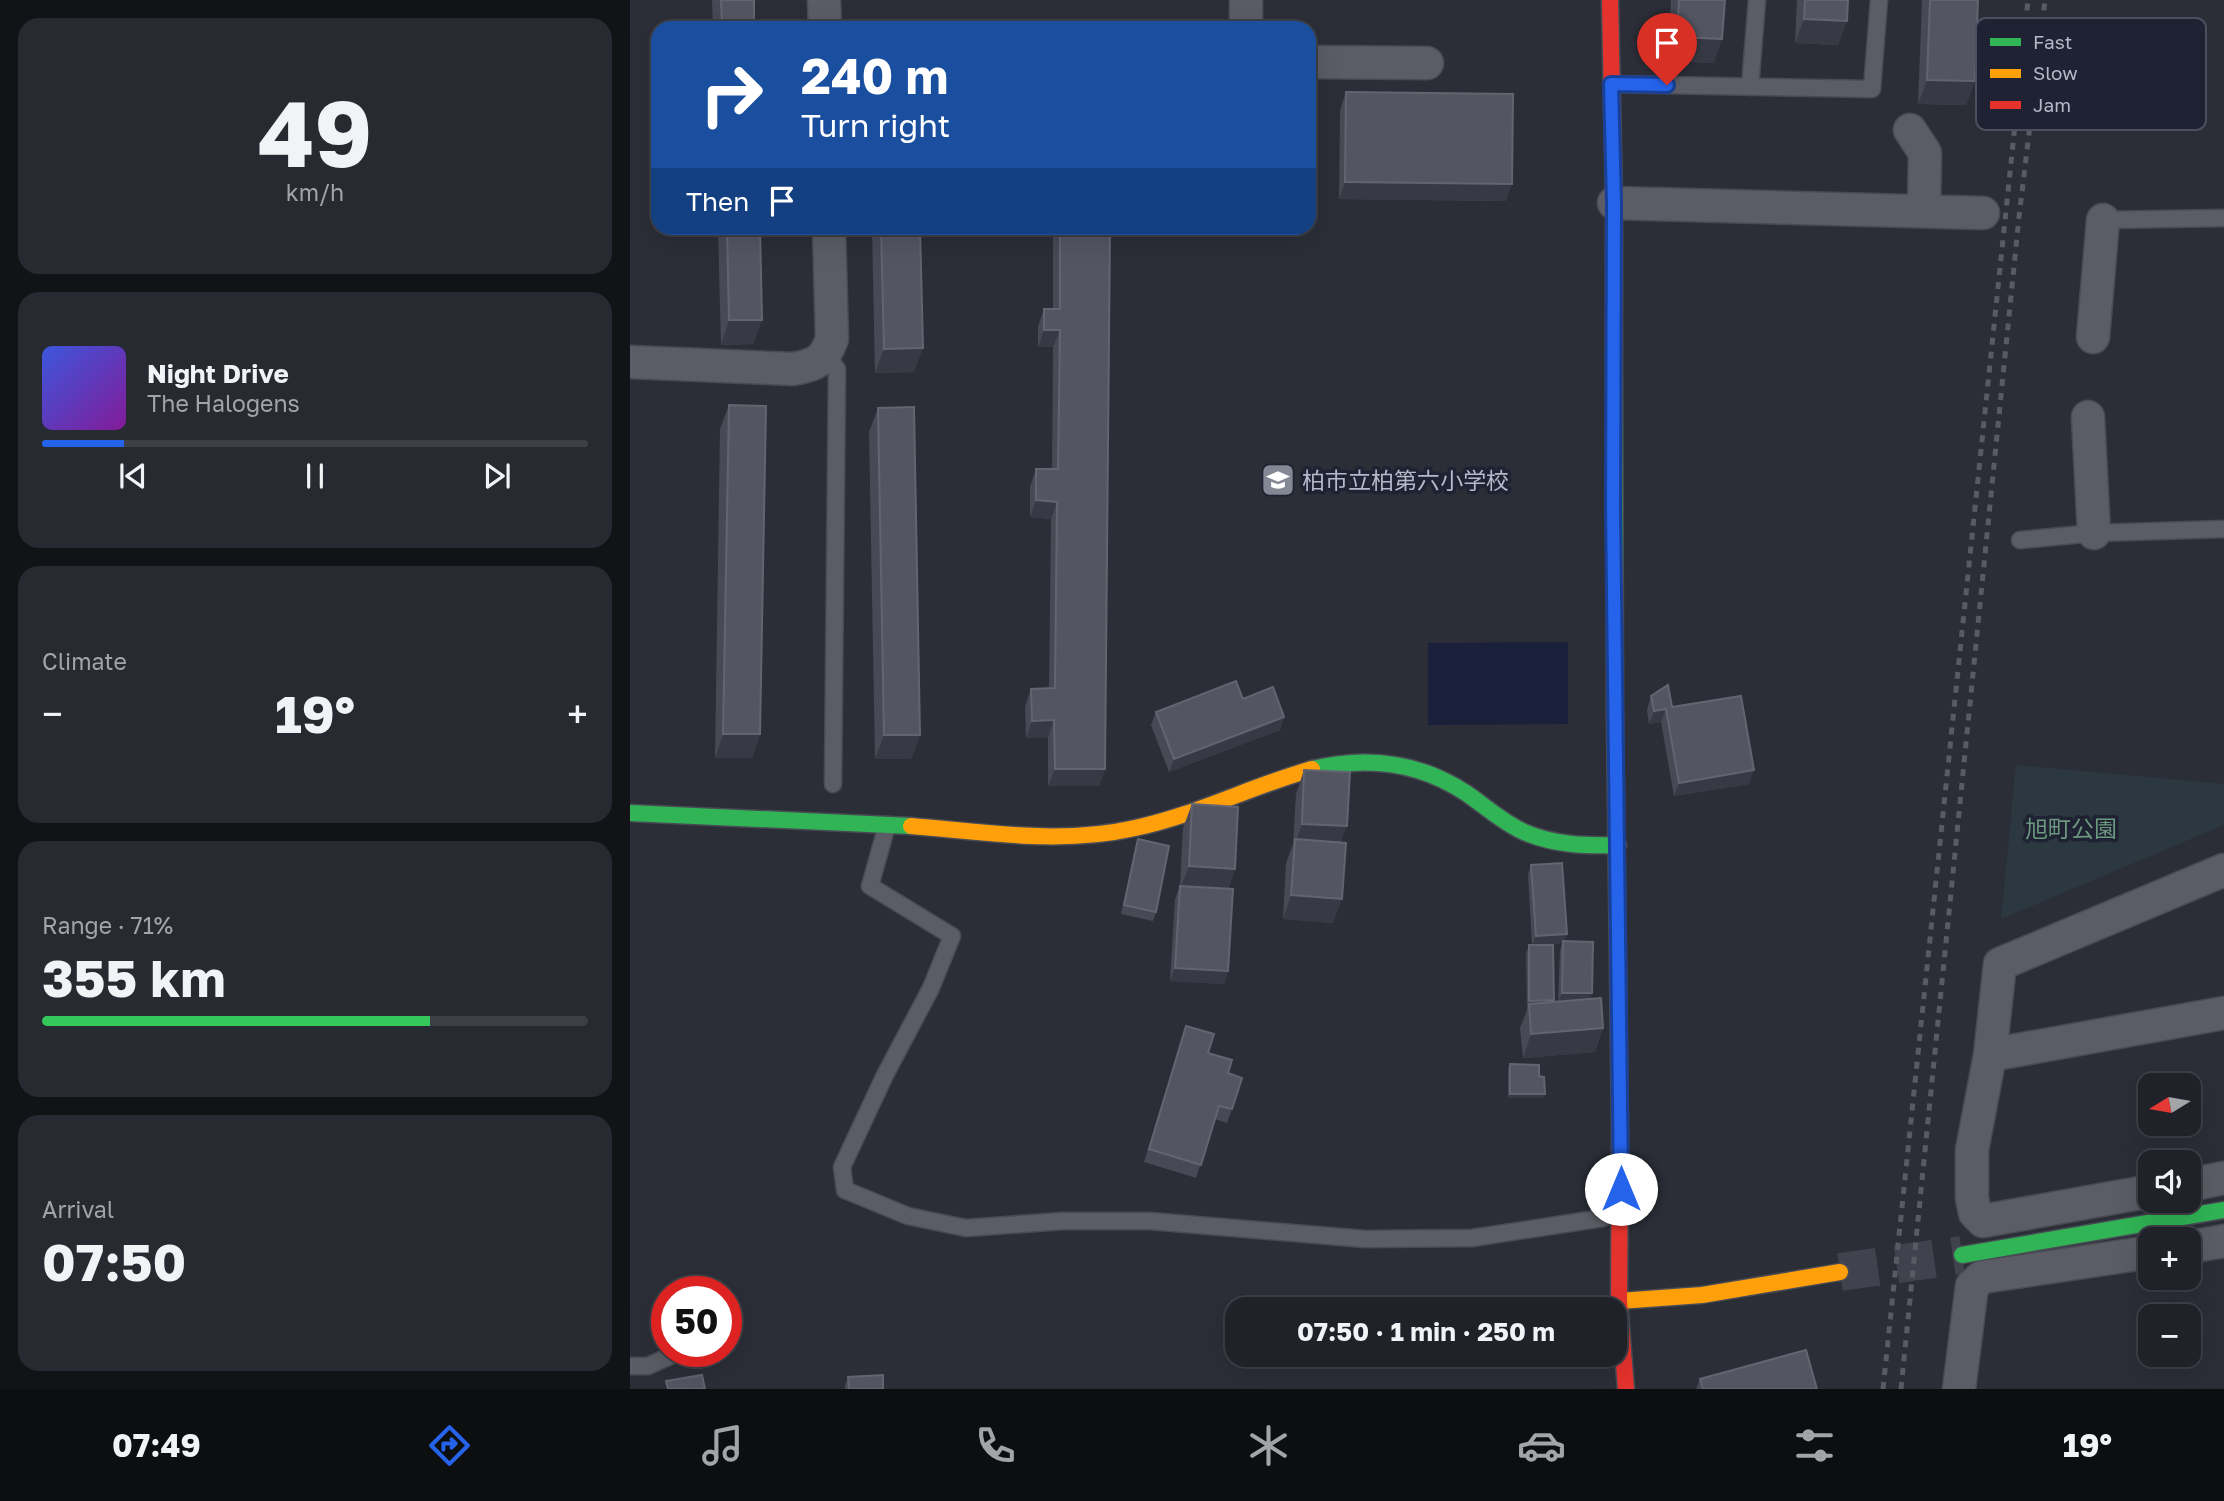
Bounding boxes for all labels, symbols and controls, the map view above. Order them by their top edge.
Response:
pin [1637,13,1697,85]
legend [1976,18,2206,130]
icon: arrive [1648,24,1686,62]
text: Fast [2033,30,2072,53]
text: 240 m [801,46,949,105]
icon: right [686,49,777,140]
text: Slow [2033,61,2078,84]
text: 49 [258,78,372,187]
text: Jam [2033,93,2071,116]
text: Turn right [801,106,950,144]
text: km/h [286,178,344,206]
icon: arrive [763,182,801,220]
text: Then [686,186,749,217]
text: Night Drive [147,358,289,389]
text: The Halogens [147,389,300,417]
icon: previous [114,457,152,495]
icon: pause [296,457,334,495]
icon: next [478,457,516,495]
school or university icon: 柏市立柏第六小学校 [1259,461,1297,499]
place label: 柏市立柏第六小学校 [1302,466,1509,494]
text: Climate [42,647,127,675]
text: 19° [275,682,355,744]
text: − [42,691,63,736]
text: + [567,691,588,736]
park label: 旭町公園 [2025,814,2117,842]
text: Range · 71% [42,911,173,939]
text: 355 km [42,946,226,1008]
north arrow [2138,1073,2202,1136]
map controls [2138,1073,2201,1367]
button: sound [2138,1150,2201,1213]
position arrow [1584,1152,1658,1226]
text: Arrival [42,1195,114,1223]
button: + [2138,1227,2201,1290]
text: 07:50 [42,1230,186,1292]
speed limit sign: 50 [651,1276,742,1367]
button: − [2138,1304,2201,1367]
text: 07:50 · 1 min · 250 m [1297,1316,1555,1347]
icon: directions [425,1421,474,1470]
icon: music [698,1421,747,1470]
icon: phone [971,1421,1020,1470]
icon: climate [1244,1421,1293,1470]
icon: car [1517,1421,1566,1470]
icon: filters [1790,1421,1839,1470]
text: 07:49 [112,1426,201,1464]
text: 19° [2063,1426,2112,1464]

